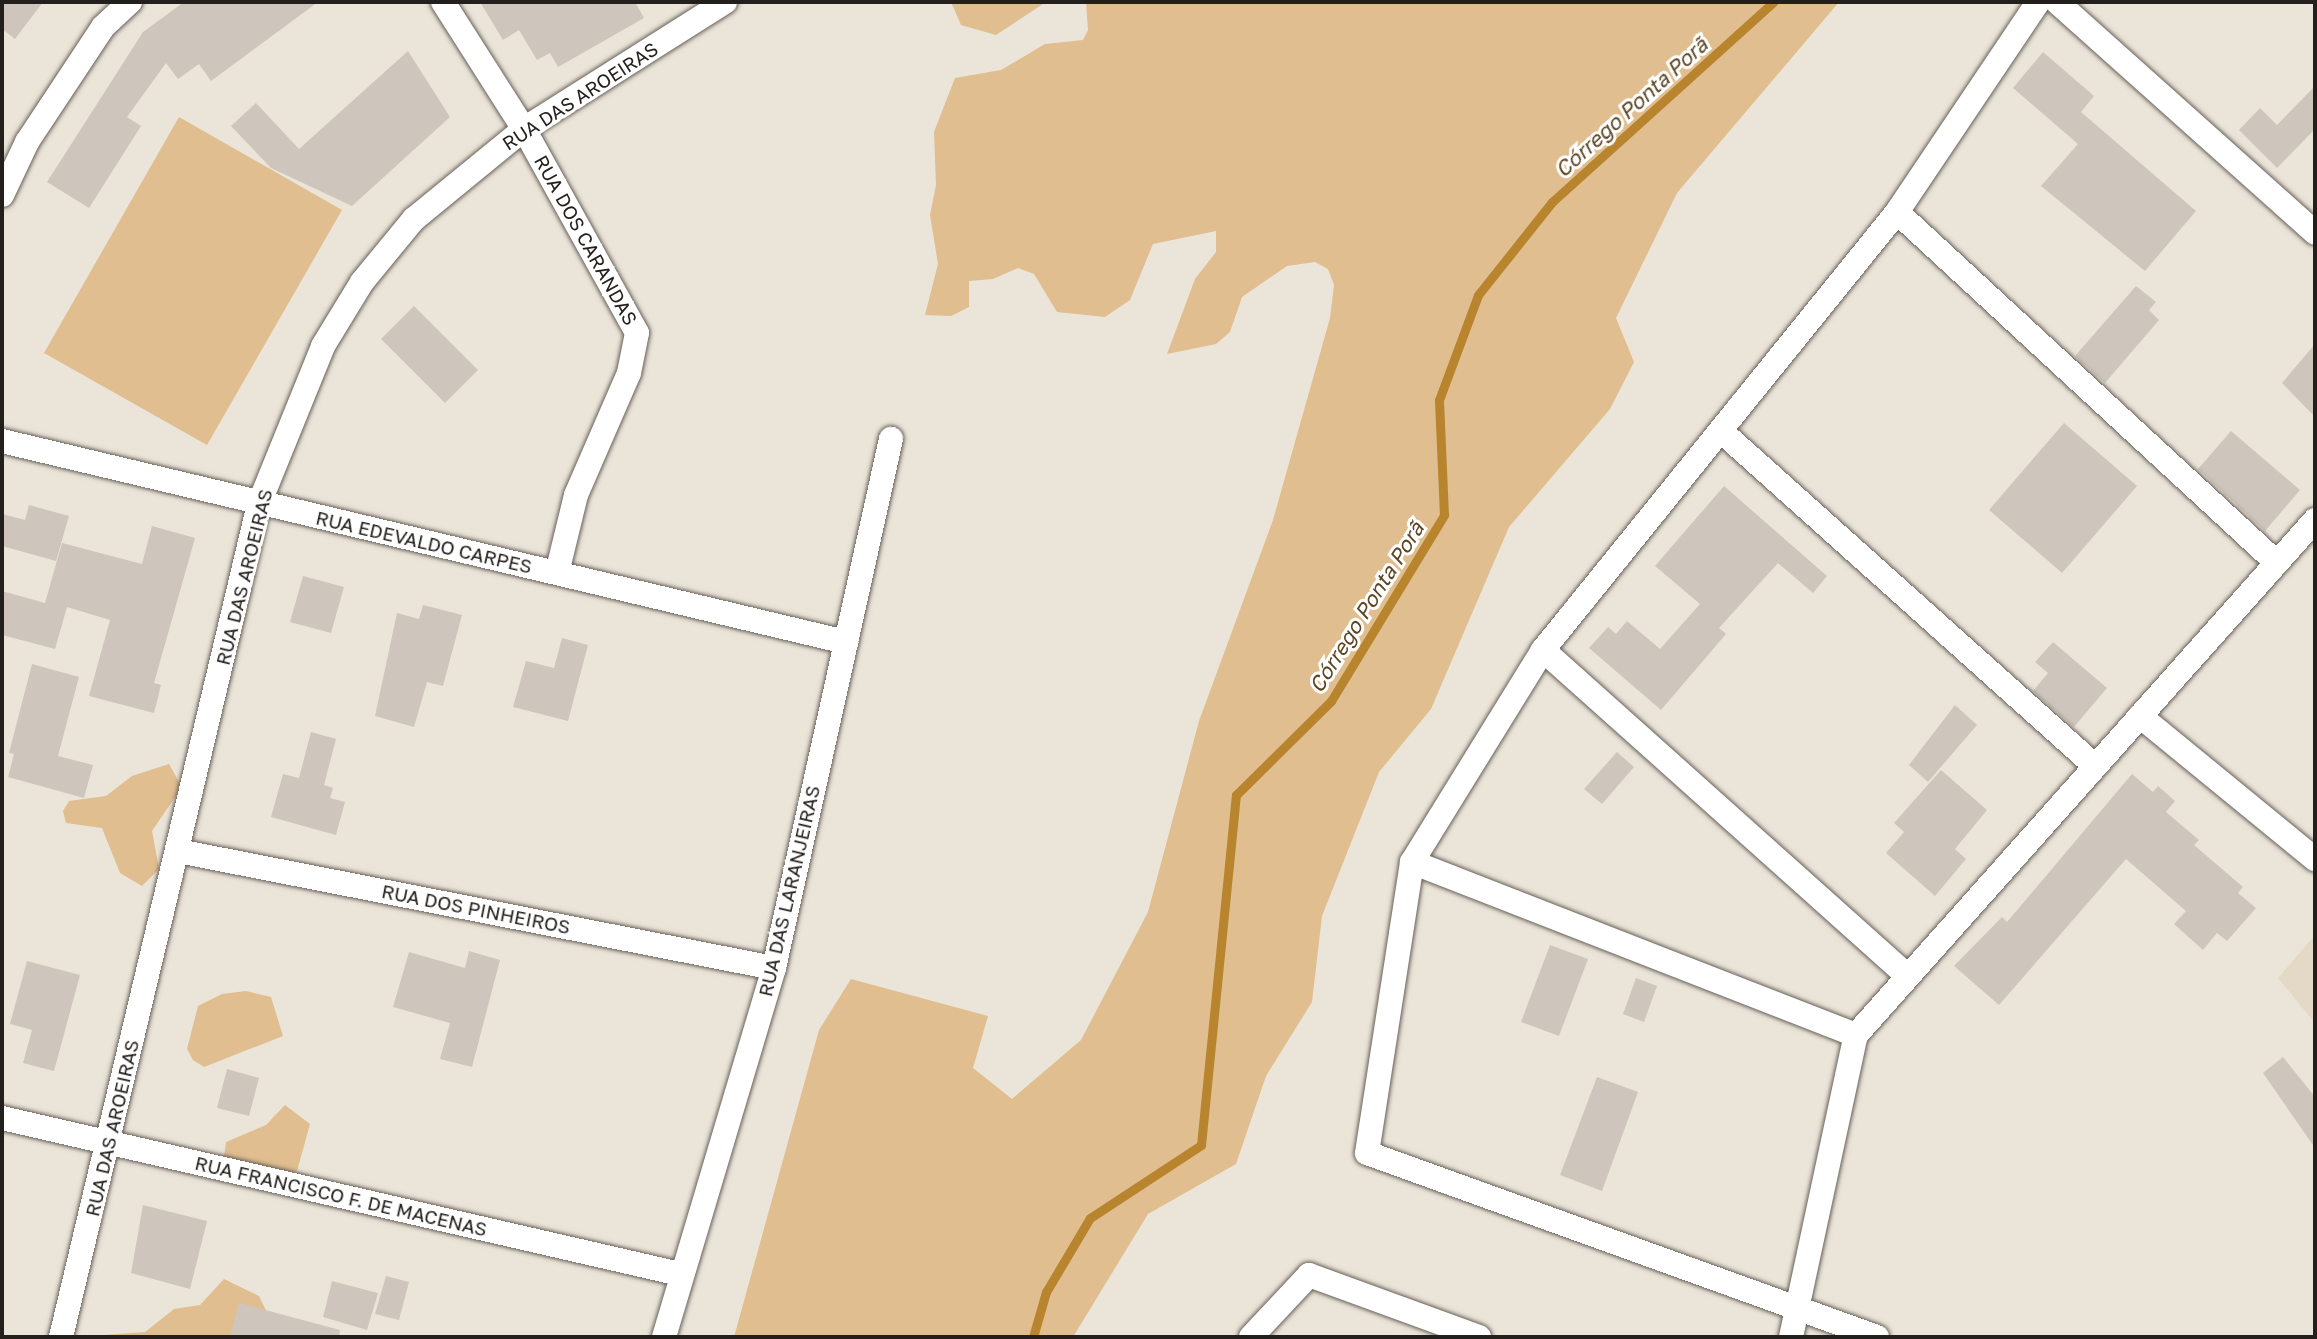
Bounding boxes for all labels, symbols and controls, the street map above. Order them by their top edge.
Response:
water label: Córrego Ponta Porã [1550,32,1712,182]
street label: RUA DAS AROEIRAS [498,37,662,155]
street label: RUA DOS CARANDAS [530,151,642,329]
street label: RUA DAS AROEIRAS [211,487,277,667]
street label: RUA EDEVALDO CARPES [314,506,534,578]
water label: Córrego Ponta Porã [1303,517,1429,697]
street label: RUA DAS LARANJEIRAS [754,783,824,999]
street label: RUA DOS PINHEIROS [380,880,572,938]
street label: RUA DAS AROEIRAS [81,1037,143,1219]
street label: RUA FRANCISCO F. DE MACENAS [193,1151,489,1241]

